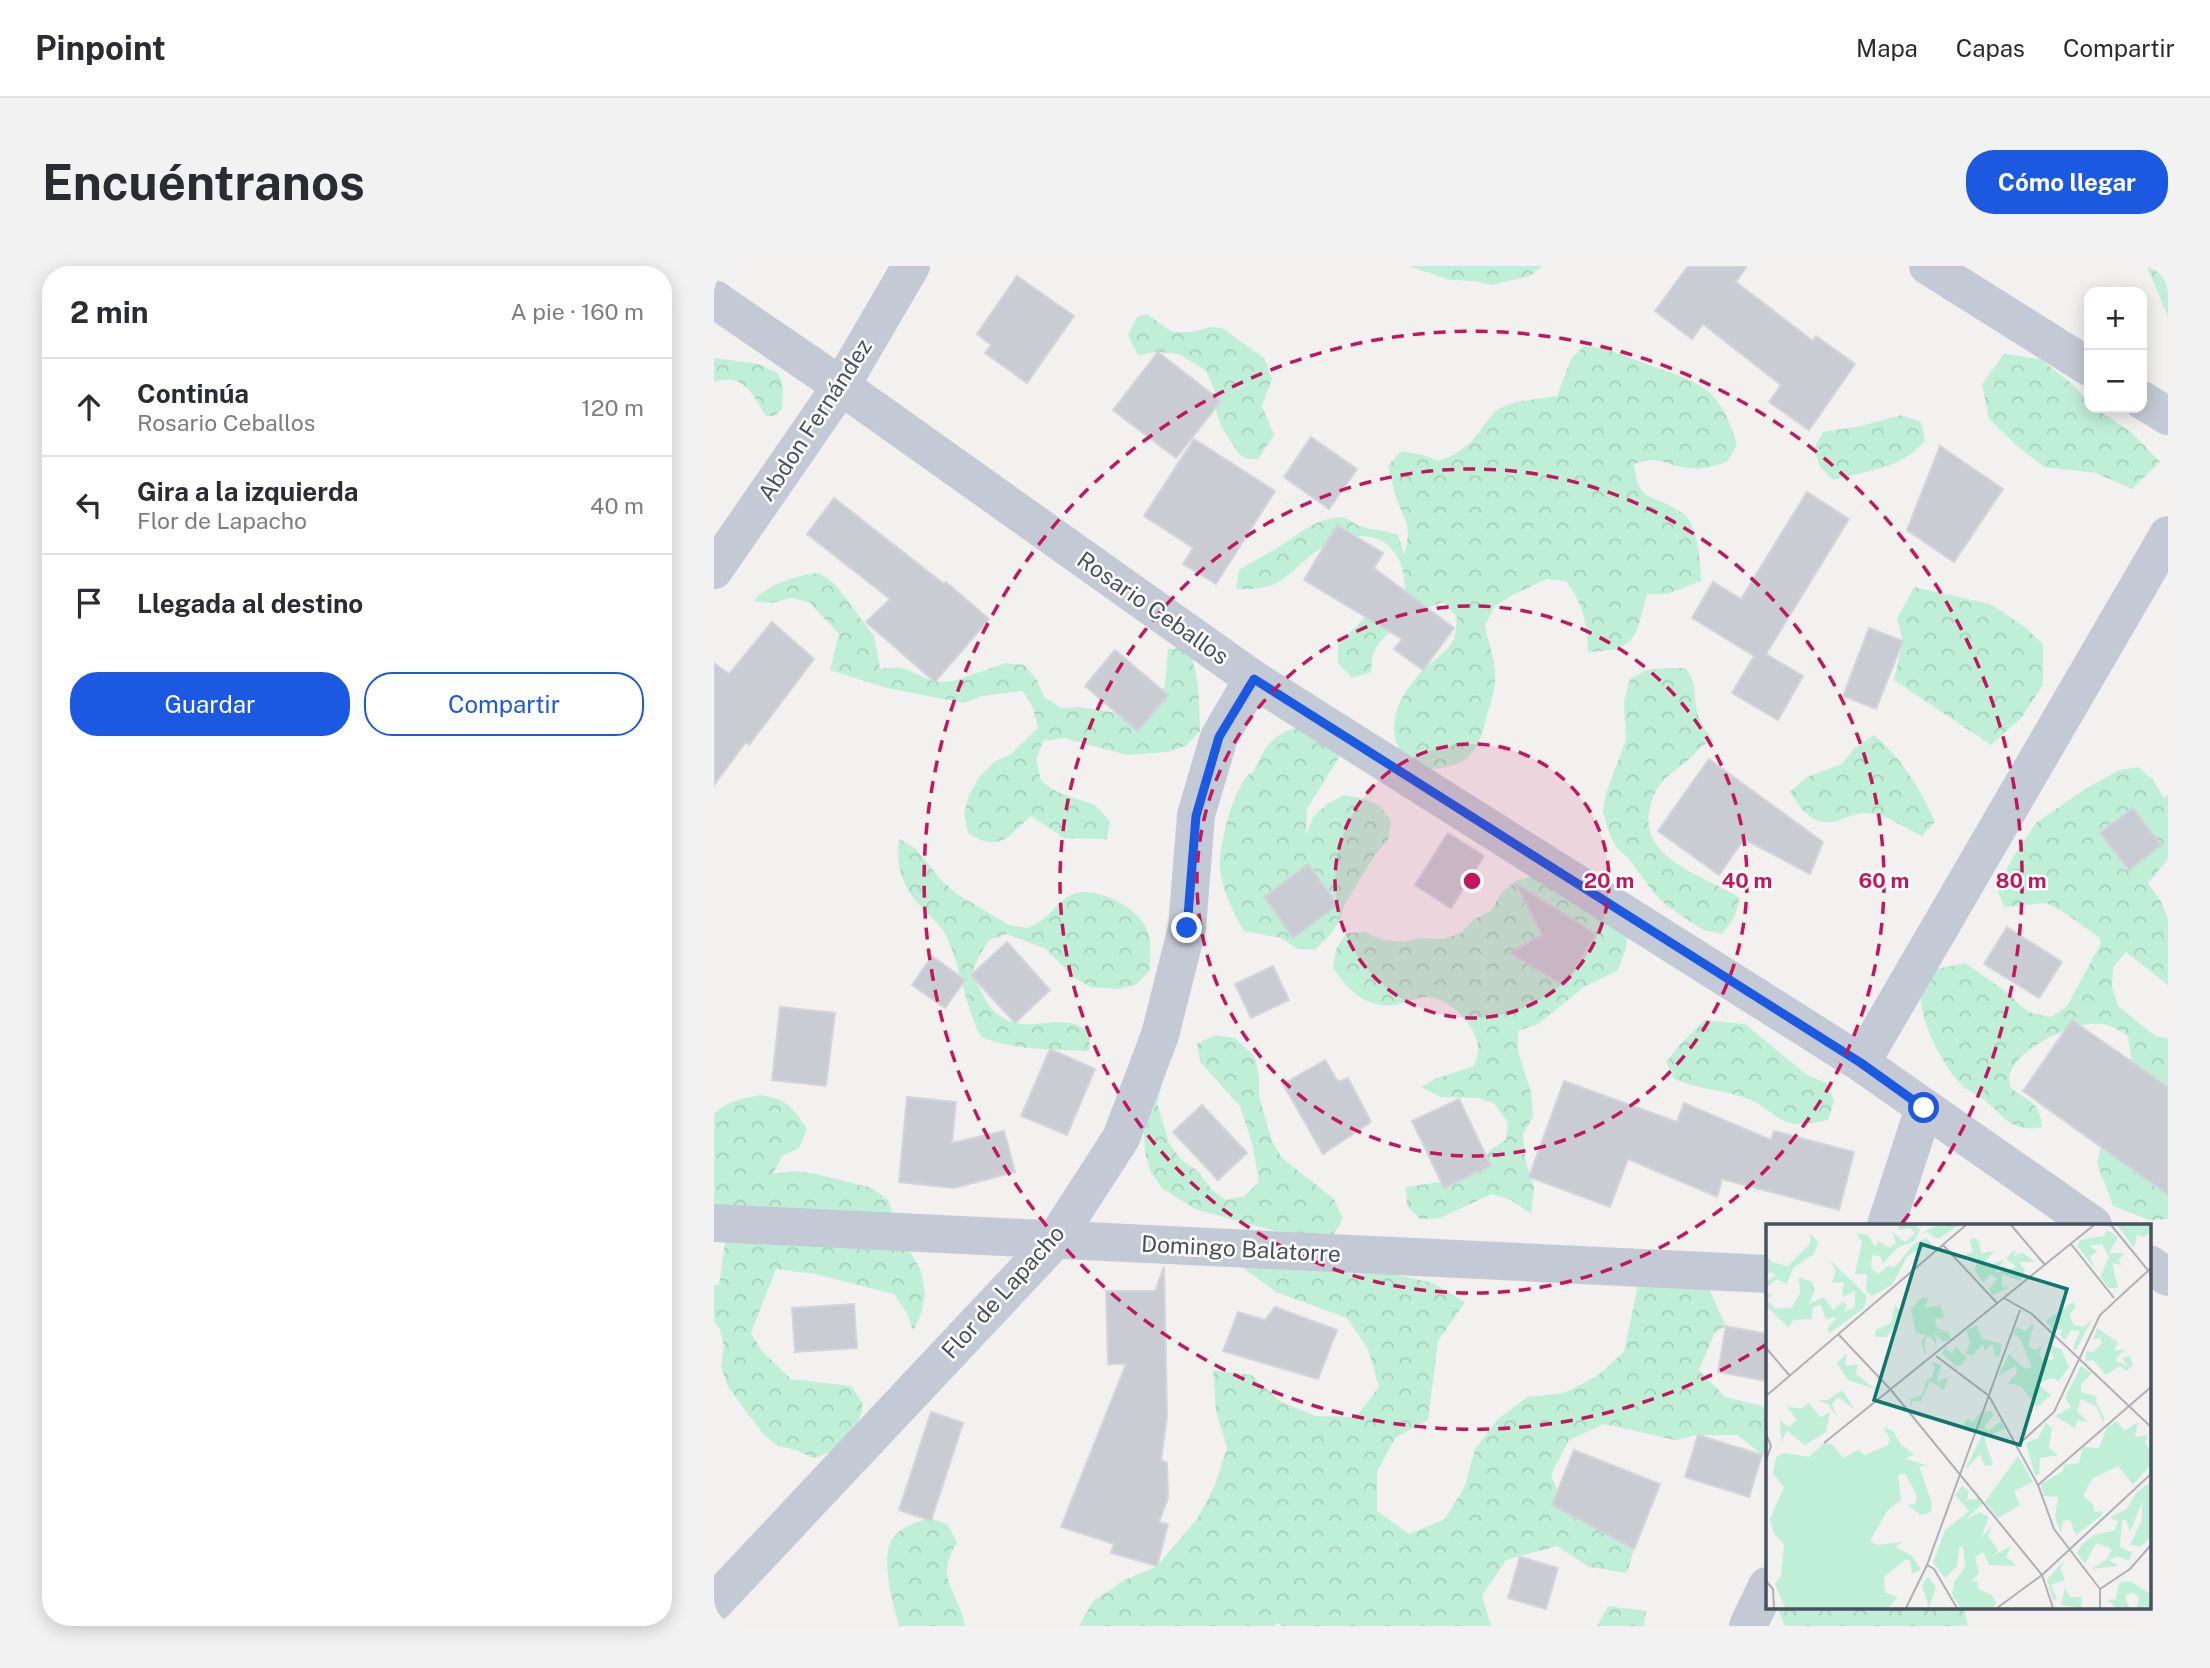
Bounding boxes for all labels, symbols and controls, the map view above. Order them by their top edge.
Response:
text: Pinpoint [35,29,166,67]
text: Mapa [1856,34,1918,62]
text: Capas [1956,34,2025,62]
text: Compartir [2063,34,2175,62]
button: Cómo llegar [1966,150,2168,214]
text: Encuéntranos [42,153,365,211]
map controls [2084,287,2147,413]
button: + [2084,287,2147,350]
text: 2 min [70,294,149,330]
text: A pie · 160 m [510,298,644,325]
street label: Abdon Fernández [752,334,877,506]
button: − [2084,350,2147,413]
text: Continúa [137,378,249,409]
icon: ahead [70,388,108,426]
text: 120 m [581,394,644,421]
text: Rosario Ceballos [137,409,315,436]
text: Gira a la izquierda [137,476,359,507]
icon: left [70,486,108,524]
text: 40 m [590,492,644,519]
text: Flor de Lapacho [137,507,307,534]
street label: Rosario Ceballos [1072,545,1234,670]
icon: arrive [70,584,108,622]
text: Llegada al destino [137,588,363,619]
button: Guardar [70,672,350,736]
button: Compartir [364,672,644,736]
text: 20 m [1584,868,1634,893]
text: 40 m [1722,868,1772,893]
text: 60 m [1859,868,1909,893]
text: 80 m [1995,868,2047,893]
centre of rings [1460,869,1484,893]
route end [1171,912,1202,943]
route start [1908,1092,1939,1123]
street label: Flor de Lapacho [936,1219,1070,1364]
inset map [1766,1224,2150,1608]
street label: Domingo Balatorre [1140,1230,1342,1267]

